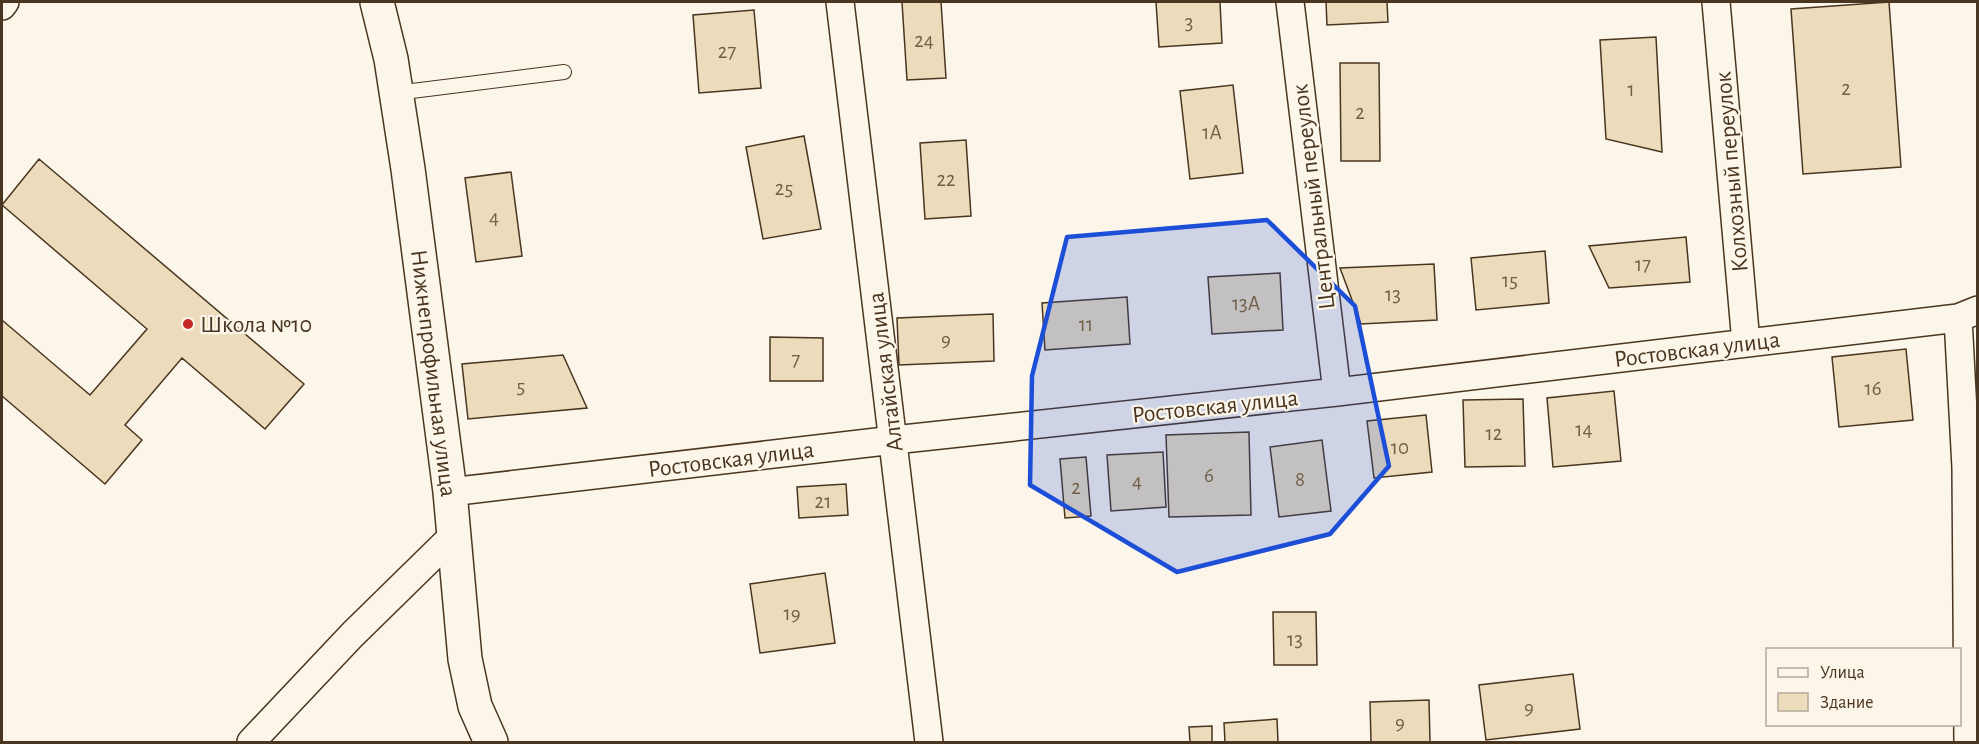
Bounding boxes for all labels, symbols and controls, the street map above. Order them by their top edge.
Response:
house number: 3 [1185,12,1193,33]
house number: 24 [914,30,934,51]
house number: 27 [718,41,736,62]
street label: Колхозный переулок [1711,71,1753,273]
house number: 2 [1841,78,1851,99]
house number: 1 [1627,79,1635,100]
street label: Центральный переулок [1288,83,1340,311]
house number: 2 [1355,102,1365,123]
house number: 1А [1202,122,1222,143]
house number: 22 [936,169,956,190]
house number: 25 [775,178,793,199]
house number: 4 [489,207,499,228]
street label: Нижнепрофильная улица [406,248,460,498]
house number: 17 [1635,254,1651,275]
house number: 15 [1502,270,1518,291]
house number: 13 [1385,284,1401,305]
street label: Алтайская улица [864,291,908,453]
house number: 13А [1232,293,1260,314]
place label: Школа №10 [200,313,312,337]
house number: 11 [1079,314,1093,335]
marker: Школа №10 [181,317,195,331]
street label: Ростовская улица [1613,328,1782,372]
house number: 9 [941,329,951,350]
house number: 7 [792,349,801,370]
house number: 5 [517,376,525,397]
house number: 16 [1864,378,1882,399]
street label: Ростовская улица [1131,386,1299,428]
house number: 14 [1575,419,1593,440]
house number: 12 [1486,423,1502,444]
house number: 10 [1391,437,1409,458]
street label: Ростовская улица [647,438,816,482]
house number: 6 [1204,465,1214,486]
house number: 8 [1295,469,1305,490]
house number: 4 [1132,471,1142,492]
house number: 2 [1071,477,1081,498]
house number: 21 [815,491,831,512]
house number: 19 [783,603,801,624]
house number: 13 [1287,629,1303,650]
legend [1766,648,1961,726]
text: Улица [1820,664,1865,682]
text: Здание [1820,694,1874,712]
house number: 9 [1524,697,1534,718]
house number: 9 [1395,712,1405,733]

